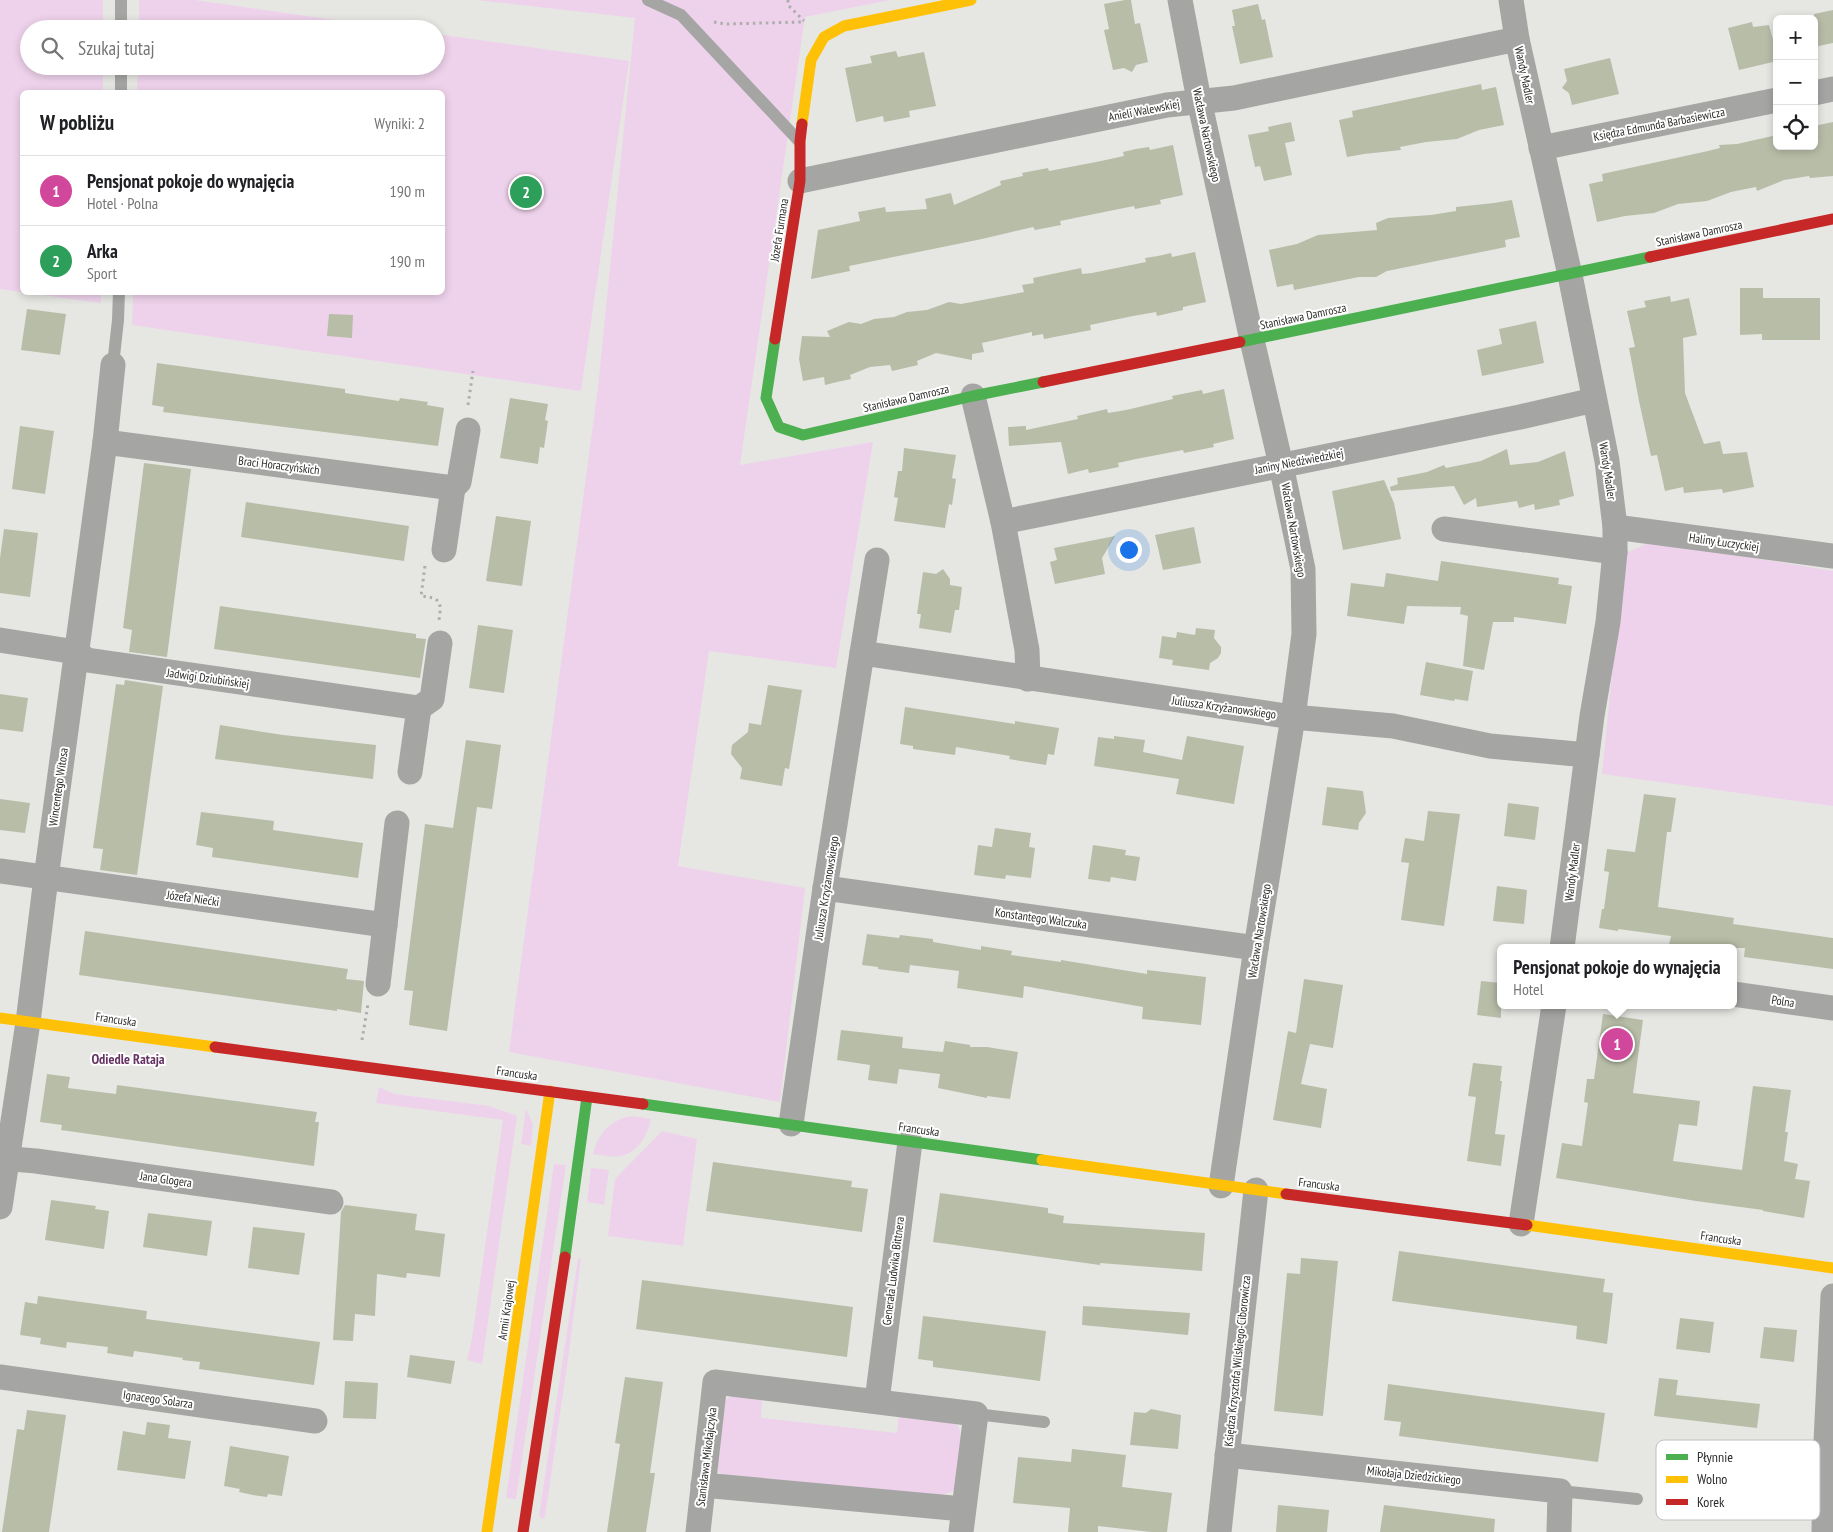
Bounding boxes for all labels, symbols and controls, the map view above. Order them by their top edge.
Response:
map controls [1773,15,1818,150]
button: + [1773,15,1818,60]
search box [20,20,445,75]
icon: search [38,34,66,62]
text: Szukaj tutaj [78,36,155,60]
street label: Wandy Madler [1512,45,1539,106]
button: − [1773,60,1818,105]
street label: Wacława Nartowskiego [1190,87,1224,183]
street label: Anieli Walewskiej [1107,96,1181,124]
street label: Księdza Edmunda Barbasiewicza [1592,104,1726,144]
button: locate [1773,105,1818,150]
text: W pobliżu [40,109,114,136]
text: Wyniki: 2 [374,113,425,133]
text: Pensjonat pokoje do wynajęcia [87,169,294,193]
pin: 2 [510,173,542,211]
text: 1 [52,181,60,201]
text: 190 m [390,181,425,201]
text: Hotel · Polna [87,193,158,213]
street label: Józefa Furmana [766,197,791,264]
street label: Stanisława Damrosza [1655,217,1744,249]
text: Arka [87,239,118,263]
text: 2 [52,251,60,271]
text: 190 m [390,251,425,271]
text: Sport [87,263,117,283]
street label: Stanisława Damrosza [1259,300,1348,332]
street label: Stanisława Damrosza [862,381,951,415]
street label: Wandy Madler [1596,441,1620,502]
street label: Janiny Niedźwiedzkiej [1252,445,1345,477]
street label: Braci Horaczyńskich [237,453,321,477]
street label: Wacława Nartowskiego [1278,482,1310,578]
street label: Haliny Łuczyckiej [1688,530,1760,554]
your location [1116,537,1142,563]
street label: Jadwigi Dziubińskiej [165,665,250,691]
street label: Juliusza Krzyżanowskiego [1170,692,1277,722]
street label: Wincentego Witosa [45,747,71,827]
street label: Juliusza Krzyżanowskiego [810,835,842,942]
street label: Wandy Madler [1561,841,1583,902]
street label: Wacława Nartowskiego [1244,883,1274,979]
street label: Józefa Niećki [165,887,220,909]
street label: Konstantego Walczuka [994,904,1088,932]
popup [1497,944,1737,1009]
text: Pensjonat pokoje do wynajęcia [1513,955,1721,979]
text: Hotel [1513,979,1543,999]
street label: Polna [1771,992,1796,1010]
street label: Francuska [95,1009,138,1029]
pin: 1 [1601,1025,1633,1063]
district label: Odiedle Rataja [91,1050,165,1068]
street label: Francuska [496,1063,539,1083]
street label: Francuska [898,1119,941,1139]
street label: Jana Glogera [138,1168,193,1190]
street label: Francuska [1298,1174,1341,1194]
street label: Generała Ludwika Bittnera [879,1216,907,1326]
street label: Francuska [1700,1228,1743,1248]
street label: Księdza Krzysztofa Wilskiego-Ciborowicza [1221,1275,1253,1447]
street label: Armii Krajowej [494,1279,518,1341]
street label: Ignacego Solarza [122,1387,194,1411]
street label: Stanisława Mikołajczyka [692,1406,720,1507]
legend [1656,1440,1820,1520]
text: Płynnie [1697,1448,1733,1466]
street label: Mikołaja Dziedzickiego [1366,1463,1462,1487]
text: Wolno [1697,1470,1727,1488]
text: Korek [1697,1493,1725,1511]

